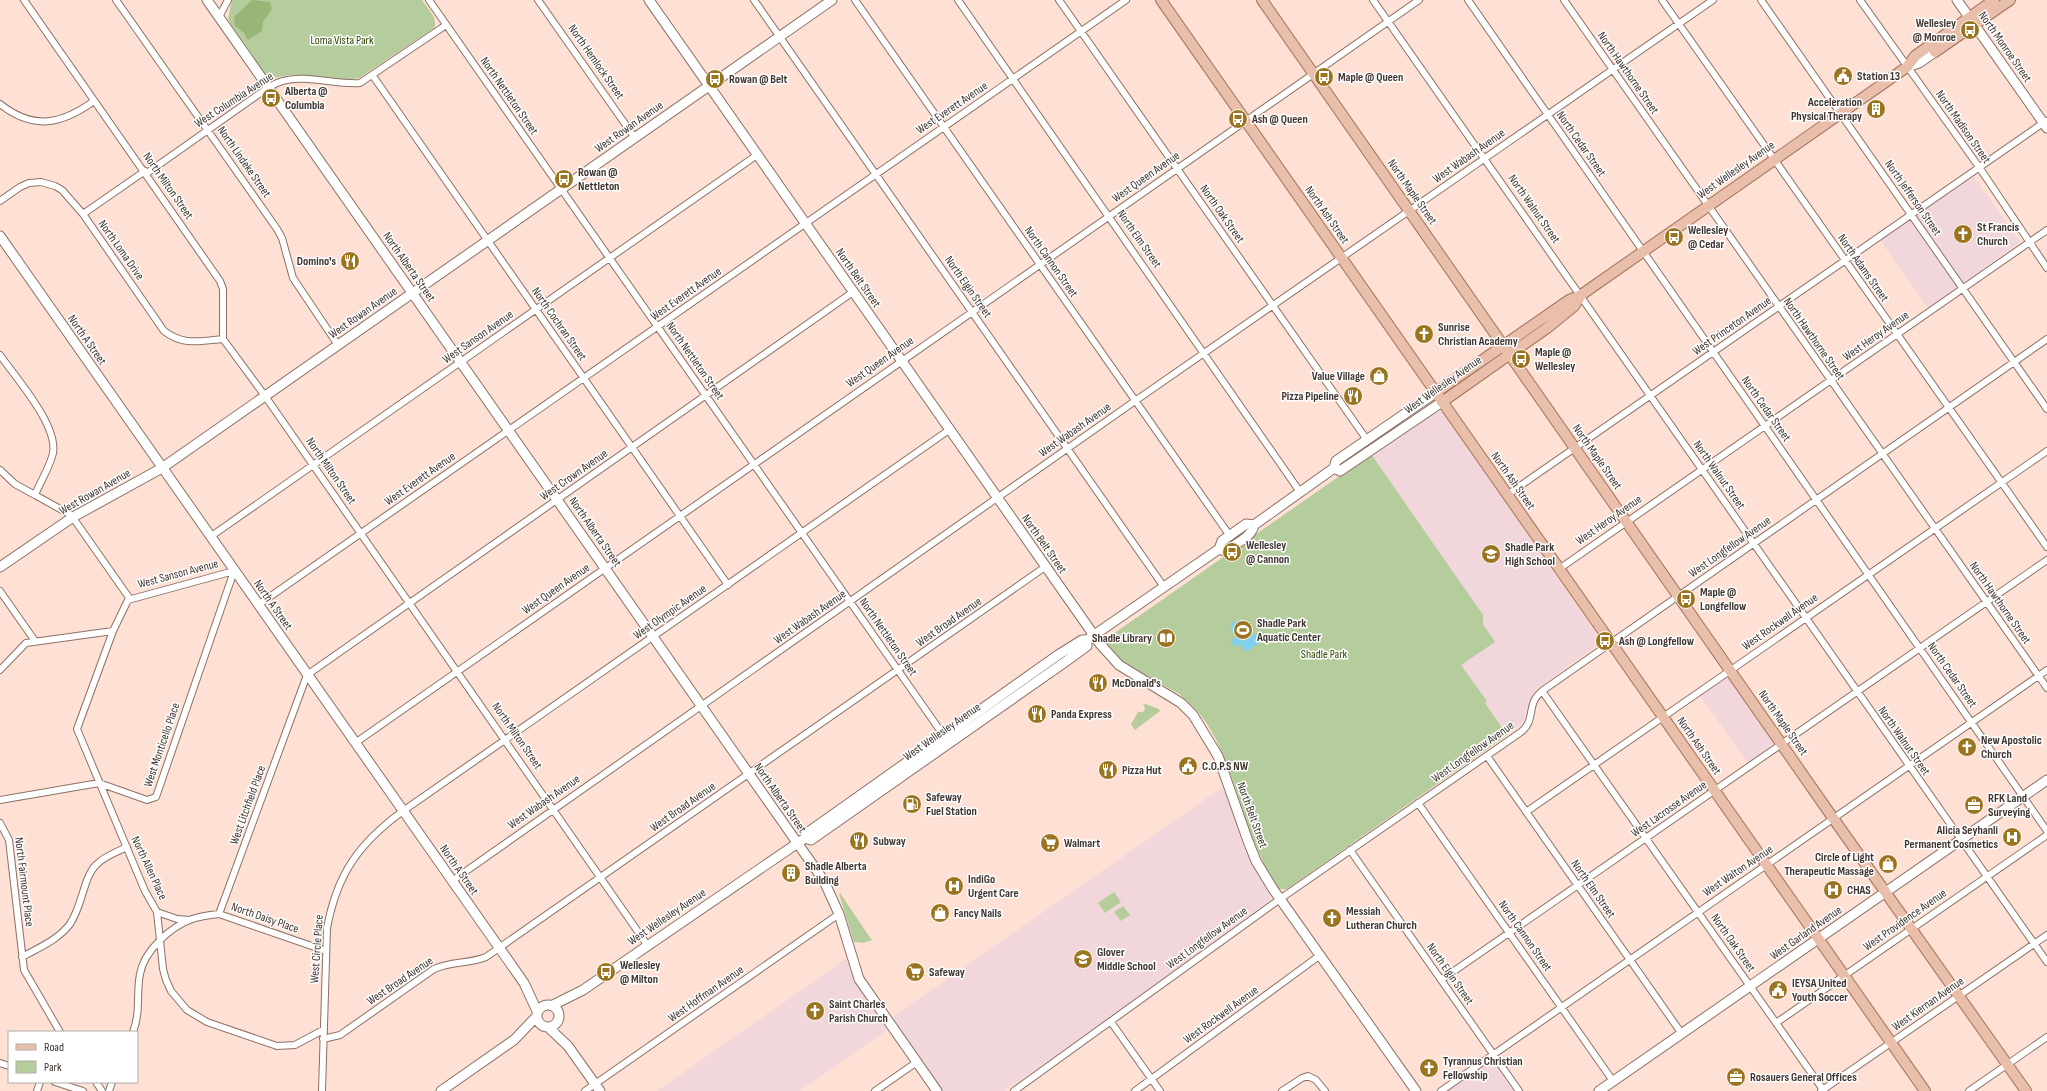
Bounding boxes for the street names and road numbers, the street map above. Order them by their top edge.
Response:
street label: North Monroe Street [1975,9,2035,86]
street label: North Hemlock Street [565,22,628,103]
street label: North Hawthorne Street [1594,29,1662,117]
street label: North Nettleton Street [477,54,542,138]
street label: West Columbia Avenue [192,69,276,131]
street label: West Everett Avenue [913,78,991,137]
street label: North Madison Street [1932,87,1994,167]
street label: West Rowan Avenue [592,98,666,156]
street label: North Cedar Street [1553,108,1609,180]
street label: North Lindeke Street [214,124,274,201]
street label: West Wabash Avenue [1430,125,1508,186]
street label: West Wellesley Avenue [1694,138,1778,202]
street label: West Queen Avenue [1109,148,1183,206]
street label: North Milton Street [140,150,197,222]
street label: North Maple Street [1384,156,1440,228]
street label: North Jefferson Street [1881,157,1945,239]
street label: North Walnut Street [1505,172,1564,247]
street label: North Oak Street [1196,182,1248,246]
street label: North Ash Street [1302,183,1353,247]
street label: North Elm Street [1113,207,1165,271]
street label: North Loma Drive [95,217,147,283]
street label: North Cannon Street [1021,224,1081,301]
street label: North Alberta Street [379,229,439,305]
street label: North Adams Street [1834,231,1892,305]
street label: North Belt Street [832,246,884,311]
street label: North Elgin Street [941,253,995,321]
street label: West Everett Avenue [648,264,725,324]
street label: West Rowan Avenue [326,284,400,342]
street label: North Cochran Street [528,284,590,364]
street label: West Princeton Avenue [1690,293,1774,359]
street label: North Hawthorne Street [1780,295,1848,383]
street label: West Sanson Avenue [440,307,516,367]
street label: West Heroy Avenue [1840,308,1912,364]
street label: North A Street [64,312,110,368]
street label: North Nettleton Street [663,319,728,403]
street label: West Queen Avenue [843,333,917,391]
street label: West Wellesley Avenue [1401,353,1485,417]
street label: North Cedar Street [1738,373,1794,445]
street label: West Wabash Avenue [1036,399,1114,460]
street label: North Maple Street [1569,421,1625,493]
street label: North Milton Street [303,435,360,507]
street label: North Walnut Street [1690,438,1749,513]
street label: West Crown Avenue [537,446,611,504]
street label: West Everett Avenue [382,449,459,509]
street label: North Ash Street [1488,449,1539,513]
street label: West Rowan Avenue [57,465,134,519]
street label: West Heroy Avenue [1573,492,1645,548]
street label: North Alberta Street [565,494,625,570]
street label: North Belt Street [1018,512,1070,577]
street label: West Longfellow Avenue [1686,513,1774,581]
street label: West Sanson Avenue [136,556,220,592]
street label: North Hawthorne Street [1966,559,2034,647]
street label: West Queen Avenue [519,560,593,618]
street label: North A Street [250,577,296,633]
street label: West Olympic Avenue [630,581,710,643]
street label: West Wabash Avenue [771,586,849,647]
street label: West Rockwell Avenue [1739,590,1821,654]
street label: West Broad Avenue [913,594,985,650]
street label: North Nettleton Street [856,595,921,679]
street label: North Cedar Street [1924,639,1980,711]
street label: North Maple Street [1755,687,1811,759]
street label: North Milton Street [489,700,546,772]
street label: West Wellesley Avenue [900,700,984,764]
street label: West Monticello Place [141,701,183,789]
street label: North Walnut Street [1875,704,1934,779]
street label: North Ash Street [1674,714,1725,778]
street label: West Longfellow Avenue [1429,718,1517,786]
street label: North Alberta Street [750,760,810,836]
street label: West Litchfield Place [227,763,269,847]
street label: West Wabash Avenue [505,771,583,832]
street label: West Lacrosse Avenue [1628,777,1710,841]
street label: West Broad Avenue [647,779,719,835]
street label: North Belt Street [1233,780,1271,850]
street label: North Allen Place [128,834,170,902]
street label: North Fairmount Place [11,836,37,928]
street label: North A Street [436,842,482,898]
street label: West Walton Avenue [1700,842,1776,900]
street label: North Elm Street [1567,857,1619,921]
street label: West Wellesley Avenue [625,885,709,949]
street label: West Providence Avenue [1860,886,1950,954]
street label: North Cannon Street [1495,898,1555,975]
street label: North Daisy Place [229,899,301,937]
street label: West Longfellow Avenue [1163,903,1251,973]
street label: West Garland Avenue [1767,903,1845,963]
street label: North Oak Street [1707,911,1759,975]
street label: West Circle Place [307,914,327,984]
street label: North Elgin Street [1423,940,1477,1008]
street label: West Broad Avenue [364,953,436,1009]
street label: West Hoffman Avenue [665,962,747,1026]
street label: West Kiernan Avenue [1889,974,1967,1034]
street label: West Rockwell Avenue [1180,983,1262,1047]

